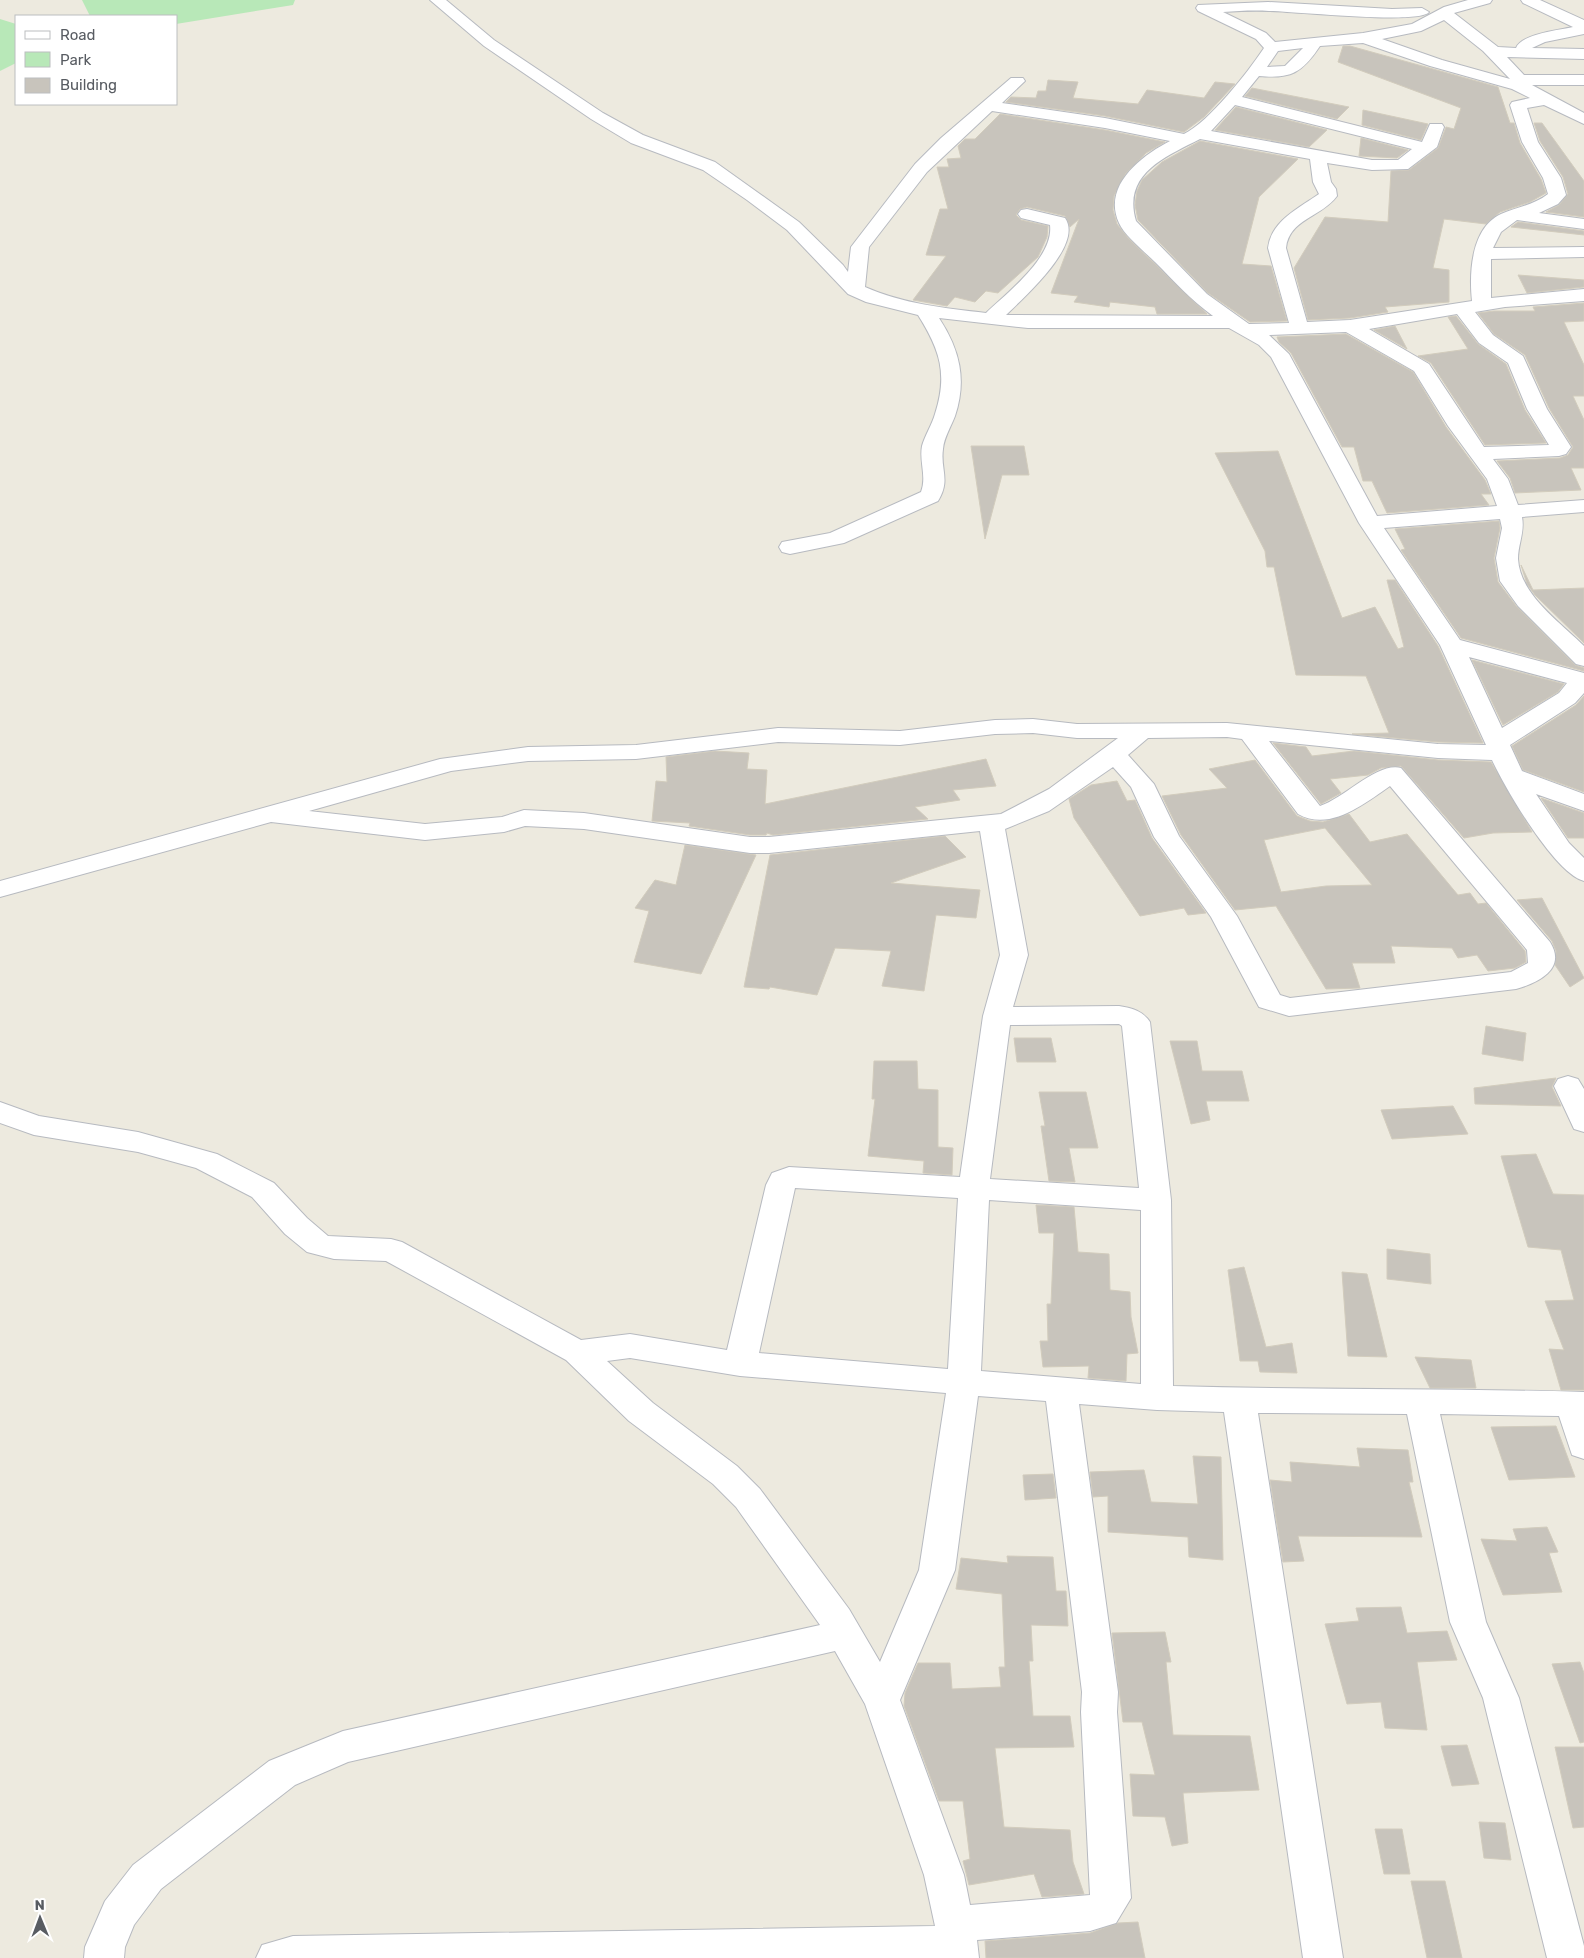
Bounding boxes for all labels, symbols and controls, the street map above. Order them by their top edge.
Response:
legend [15,15,178,105]
text: Road [60,26,96,44]
text: Park [60,51,91,69]
text: Building [60,76,117,94]
north arrow [15,1893,65,1943]
text: N [35,1897,45,1914]

